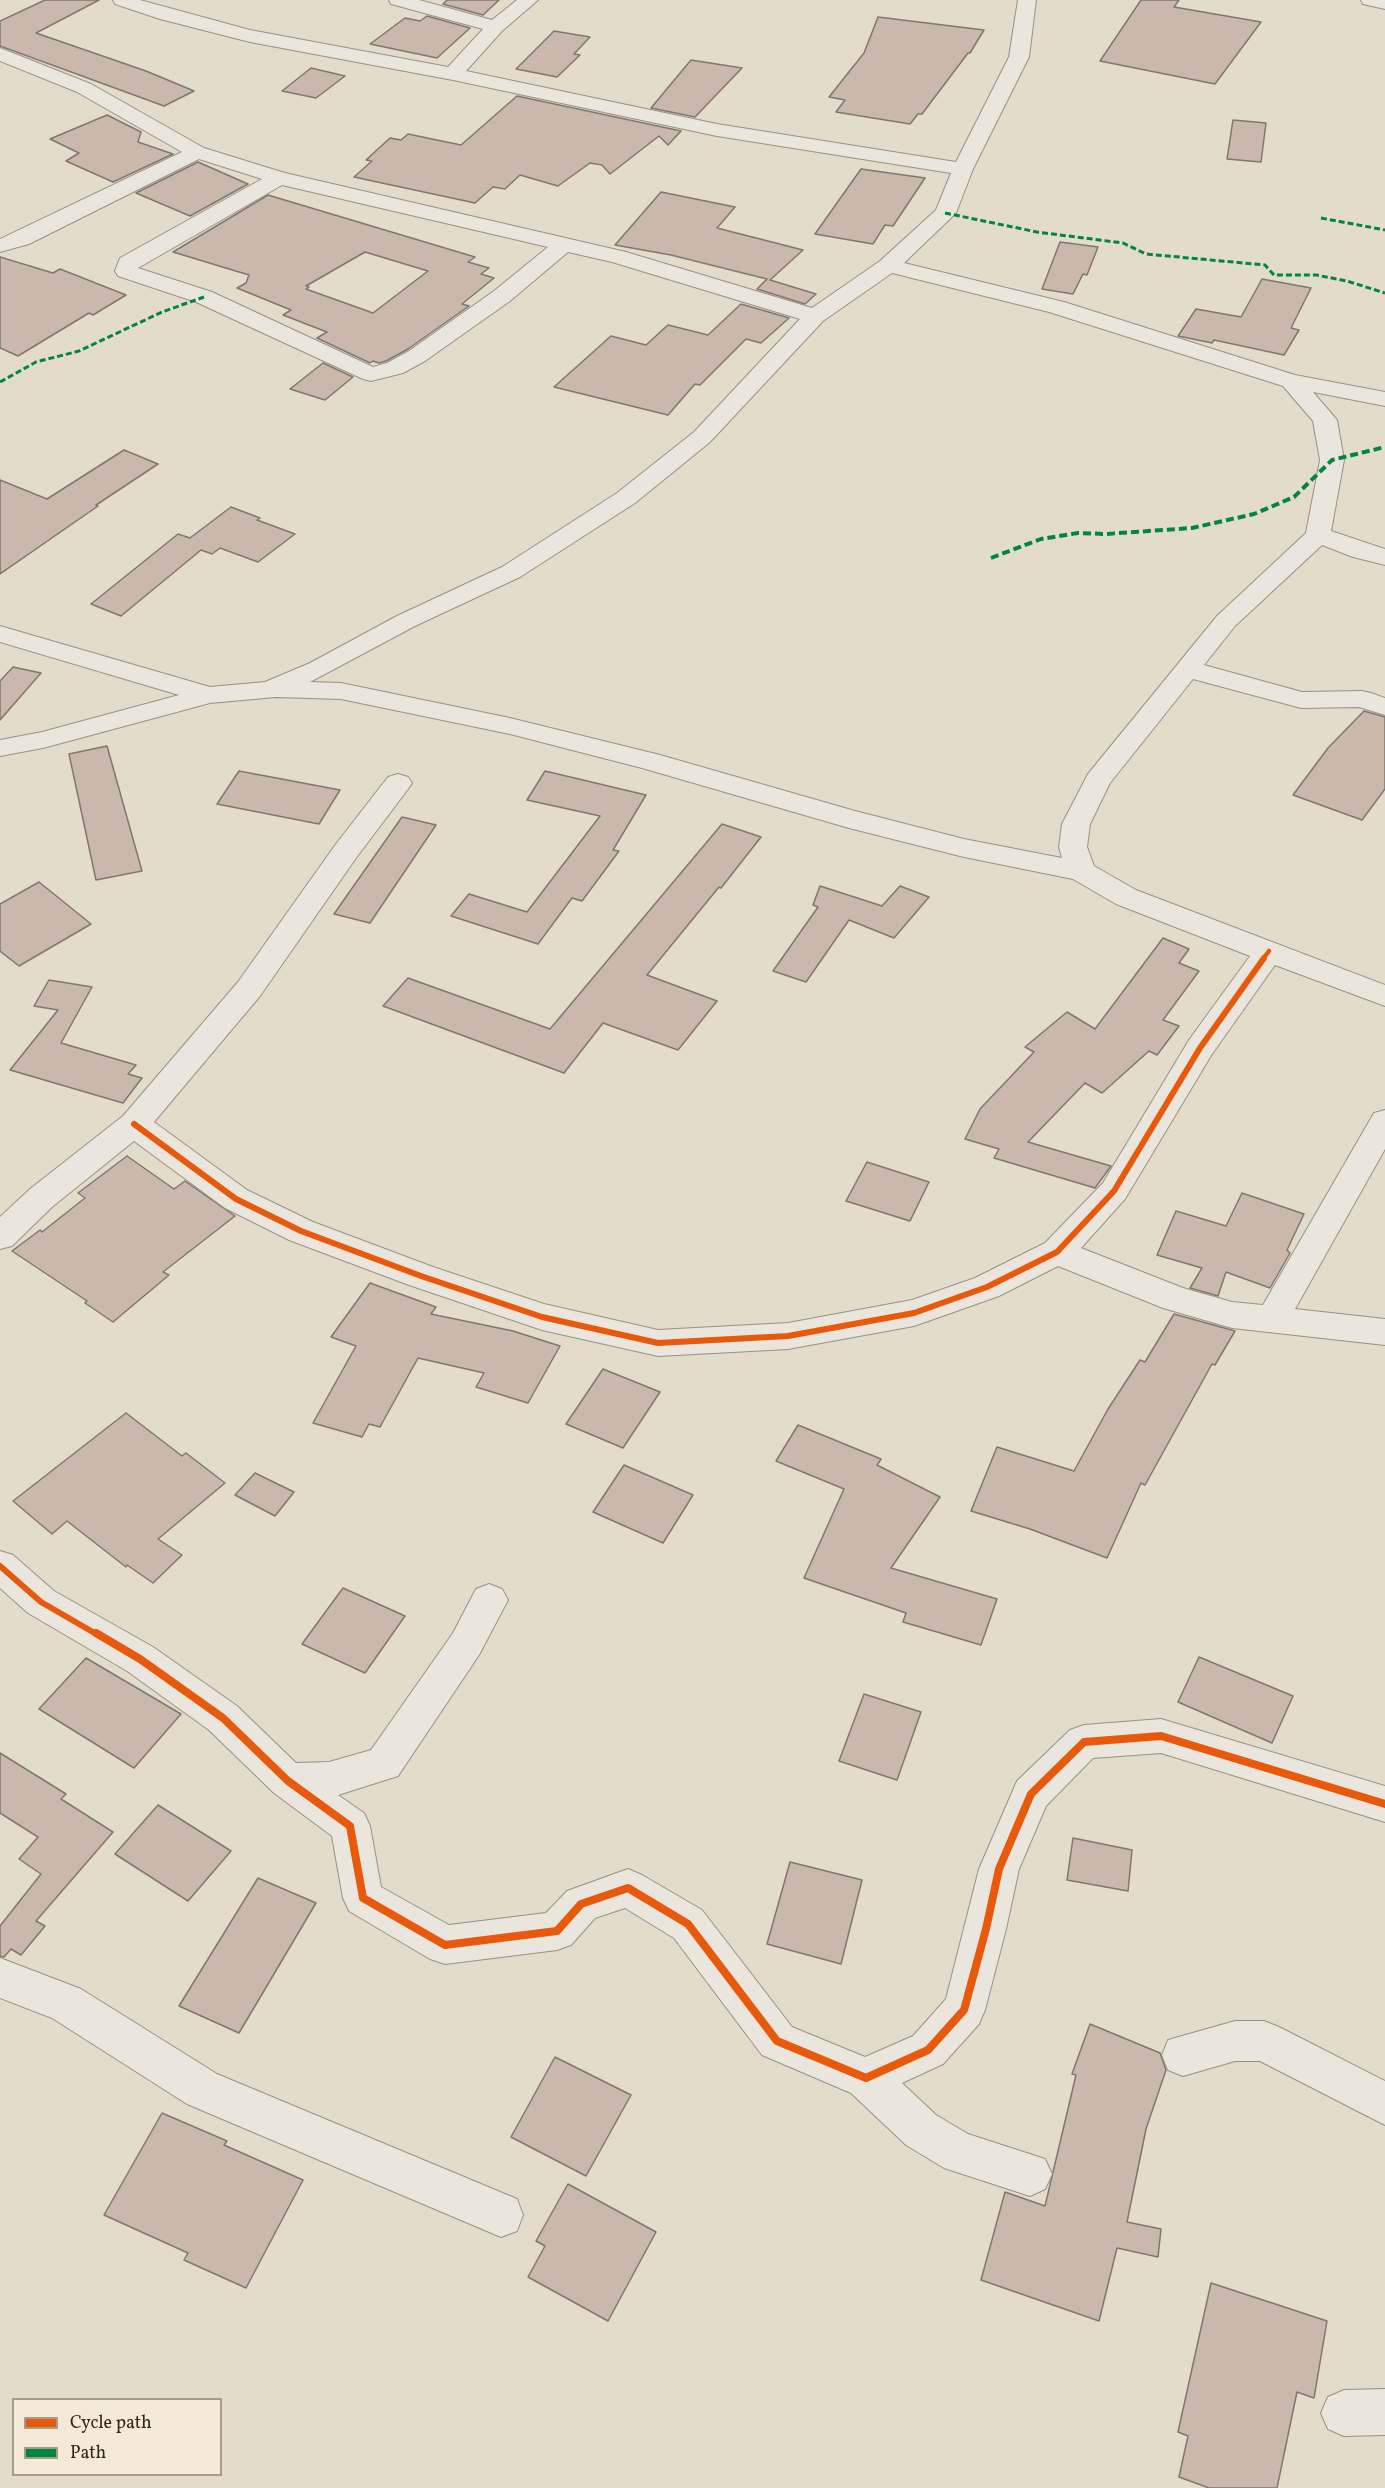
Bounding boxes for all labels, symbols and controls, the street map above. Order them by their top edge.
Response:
legend [12,2398,222,2476]
text: Cycle path [70,2411,152,2436]
text: Path [70,2441,106,2466]

